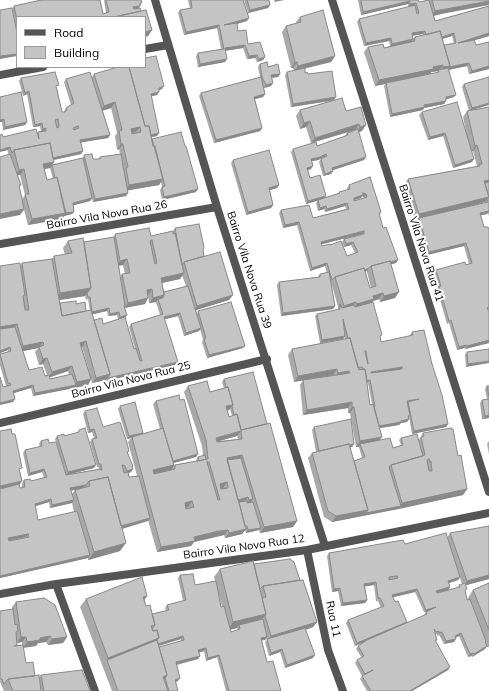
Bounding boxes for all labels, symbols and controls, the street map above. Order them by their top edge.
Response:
legend [16,16,146,68]
text: Road [54,25,83,40]
text: Building [54,45,99,60]
street label: Bairro Vila Nova Rua 41 [396,183,446,303]
street label: Bairro Vila Nova Rua 26 [46,198,168,232]
street label: Bairro Vila Nova Rua 39 [224,210,274,330]
street label: Bairro Vila Nova Rua 25 [70,359,192,401]
street label: Bairro Vila Nova Rua 12 [182,532,306,562]
street label: Rua 11 [323,600,343,638]

